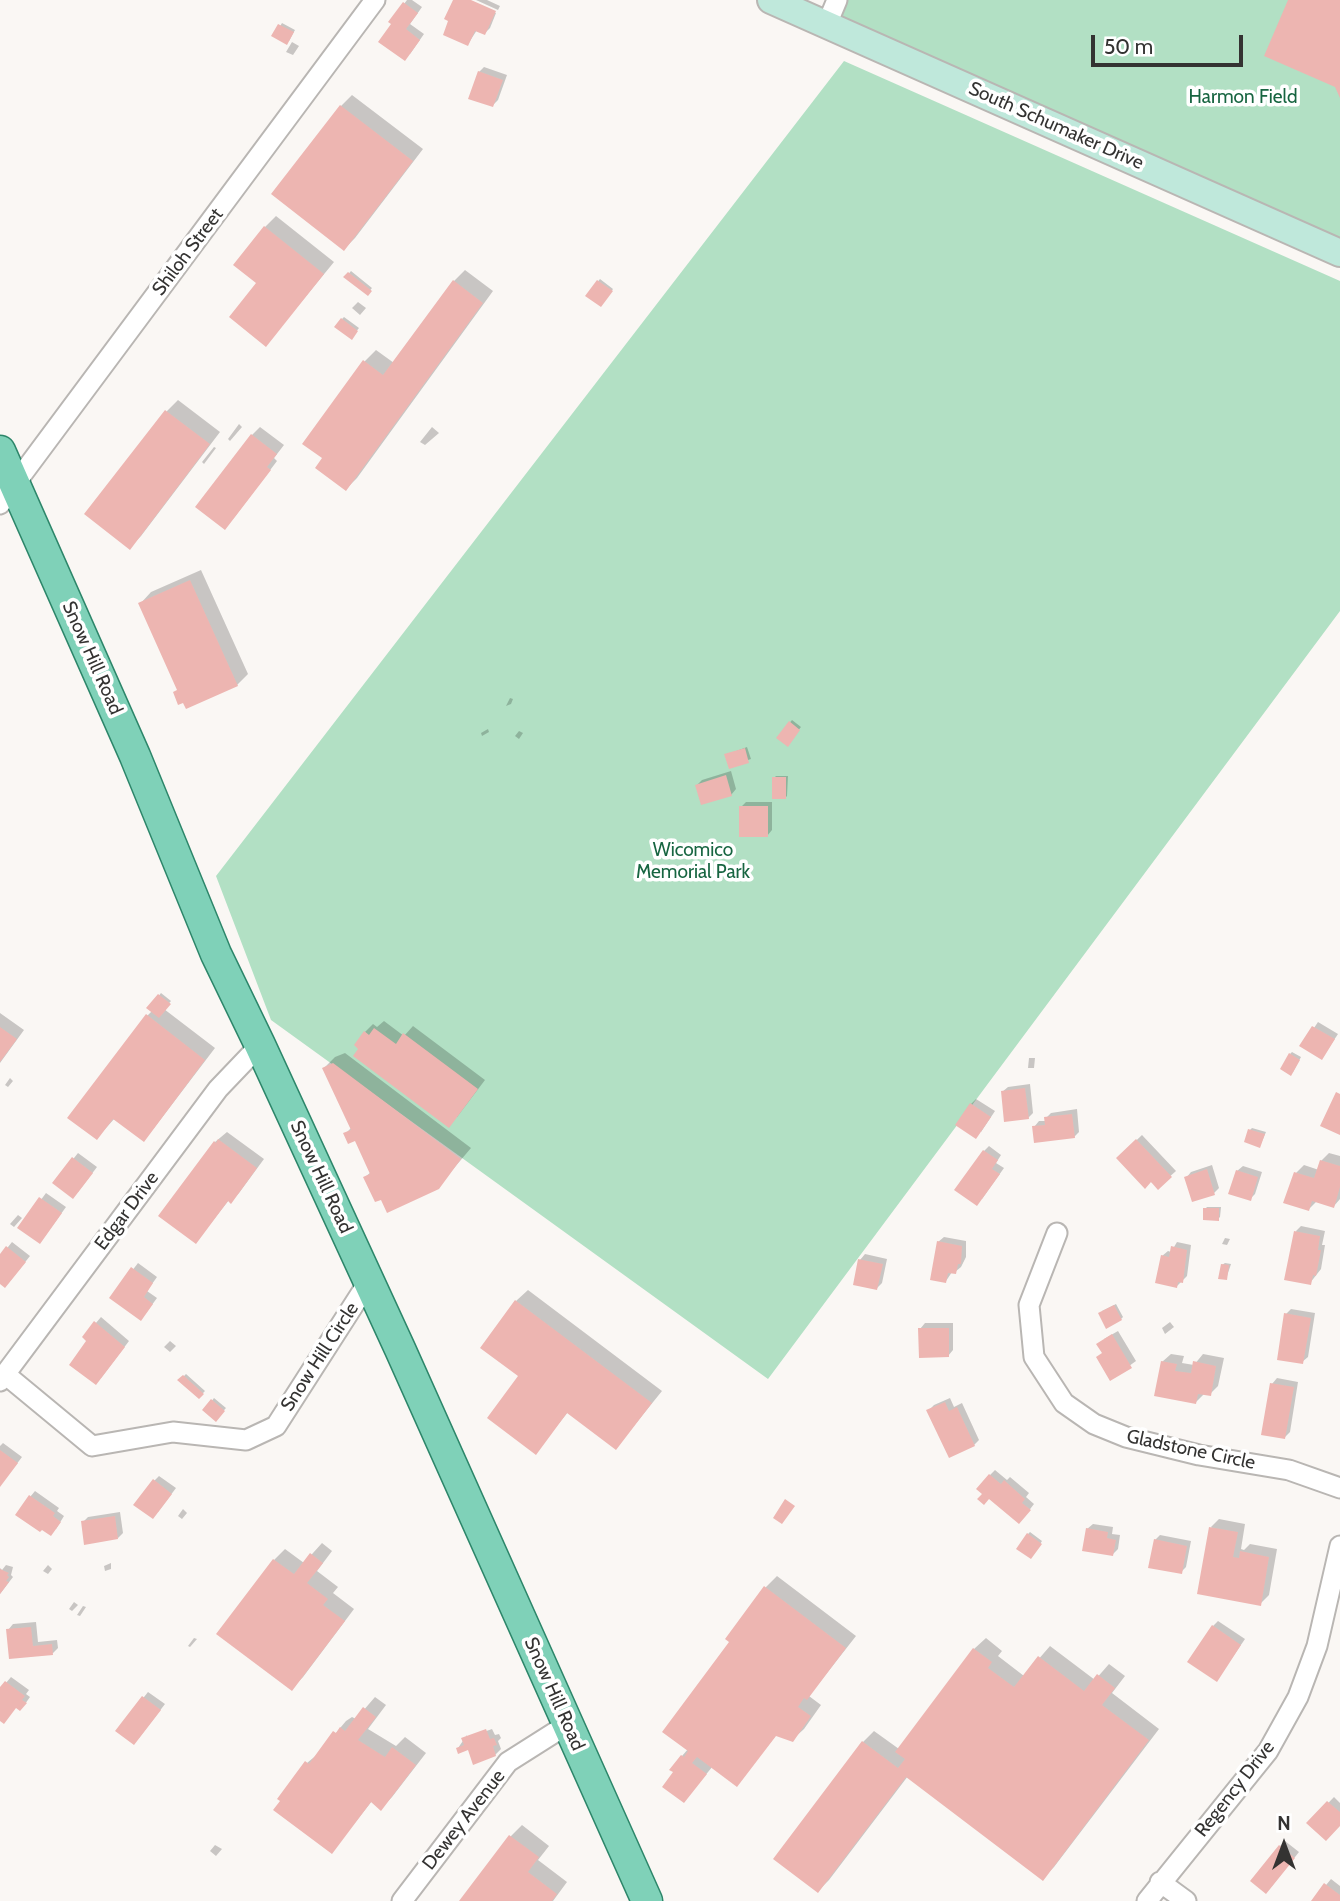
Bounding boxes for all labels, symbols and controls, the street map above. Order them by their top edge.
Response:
scale bar [1095,21,1247,65]
text: 50 m [1104,34,1153,59]
street label: South Schumaker Drive [965,77,1147,175]
park label: Harmon Field [1189,86,1297,108]
street label: Shiloh Street [148,204,228,300]
street label: Snow Hill Road [57,598,127,718]
park label: Wicomico Memorial Park [636,839,750,883]
street label: Snow Hill Road [285,1117,357,1237]
street label: Edgar Drive [90,1167,164,1255]
street label: Snow Hill Circle [276,1298,364,1416]
street label: Gladstone Circle [1125,1425,1257,1475]
street label: Snow Hill Road [519,1634,589,1754]
street label: Regency Drive [1190,1736,1280,1842]
street label: Dewey Avenue [418,1765,510,1875]
north arrow [1249,1810,1319,1880]
text: N [1277,1812,1291,1835]

